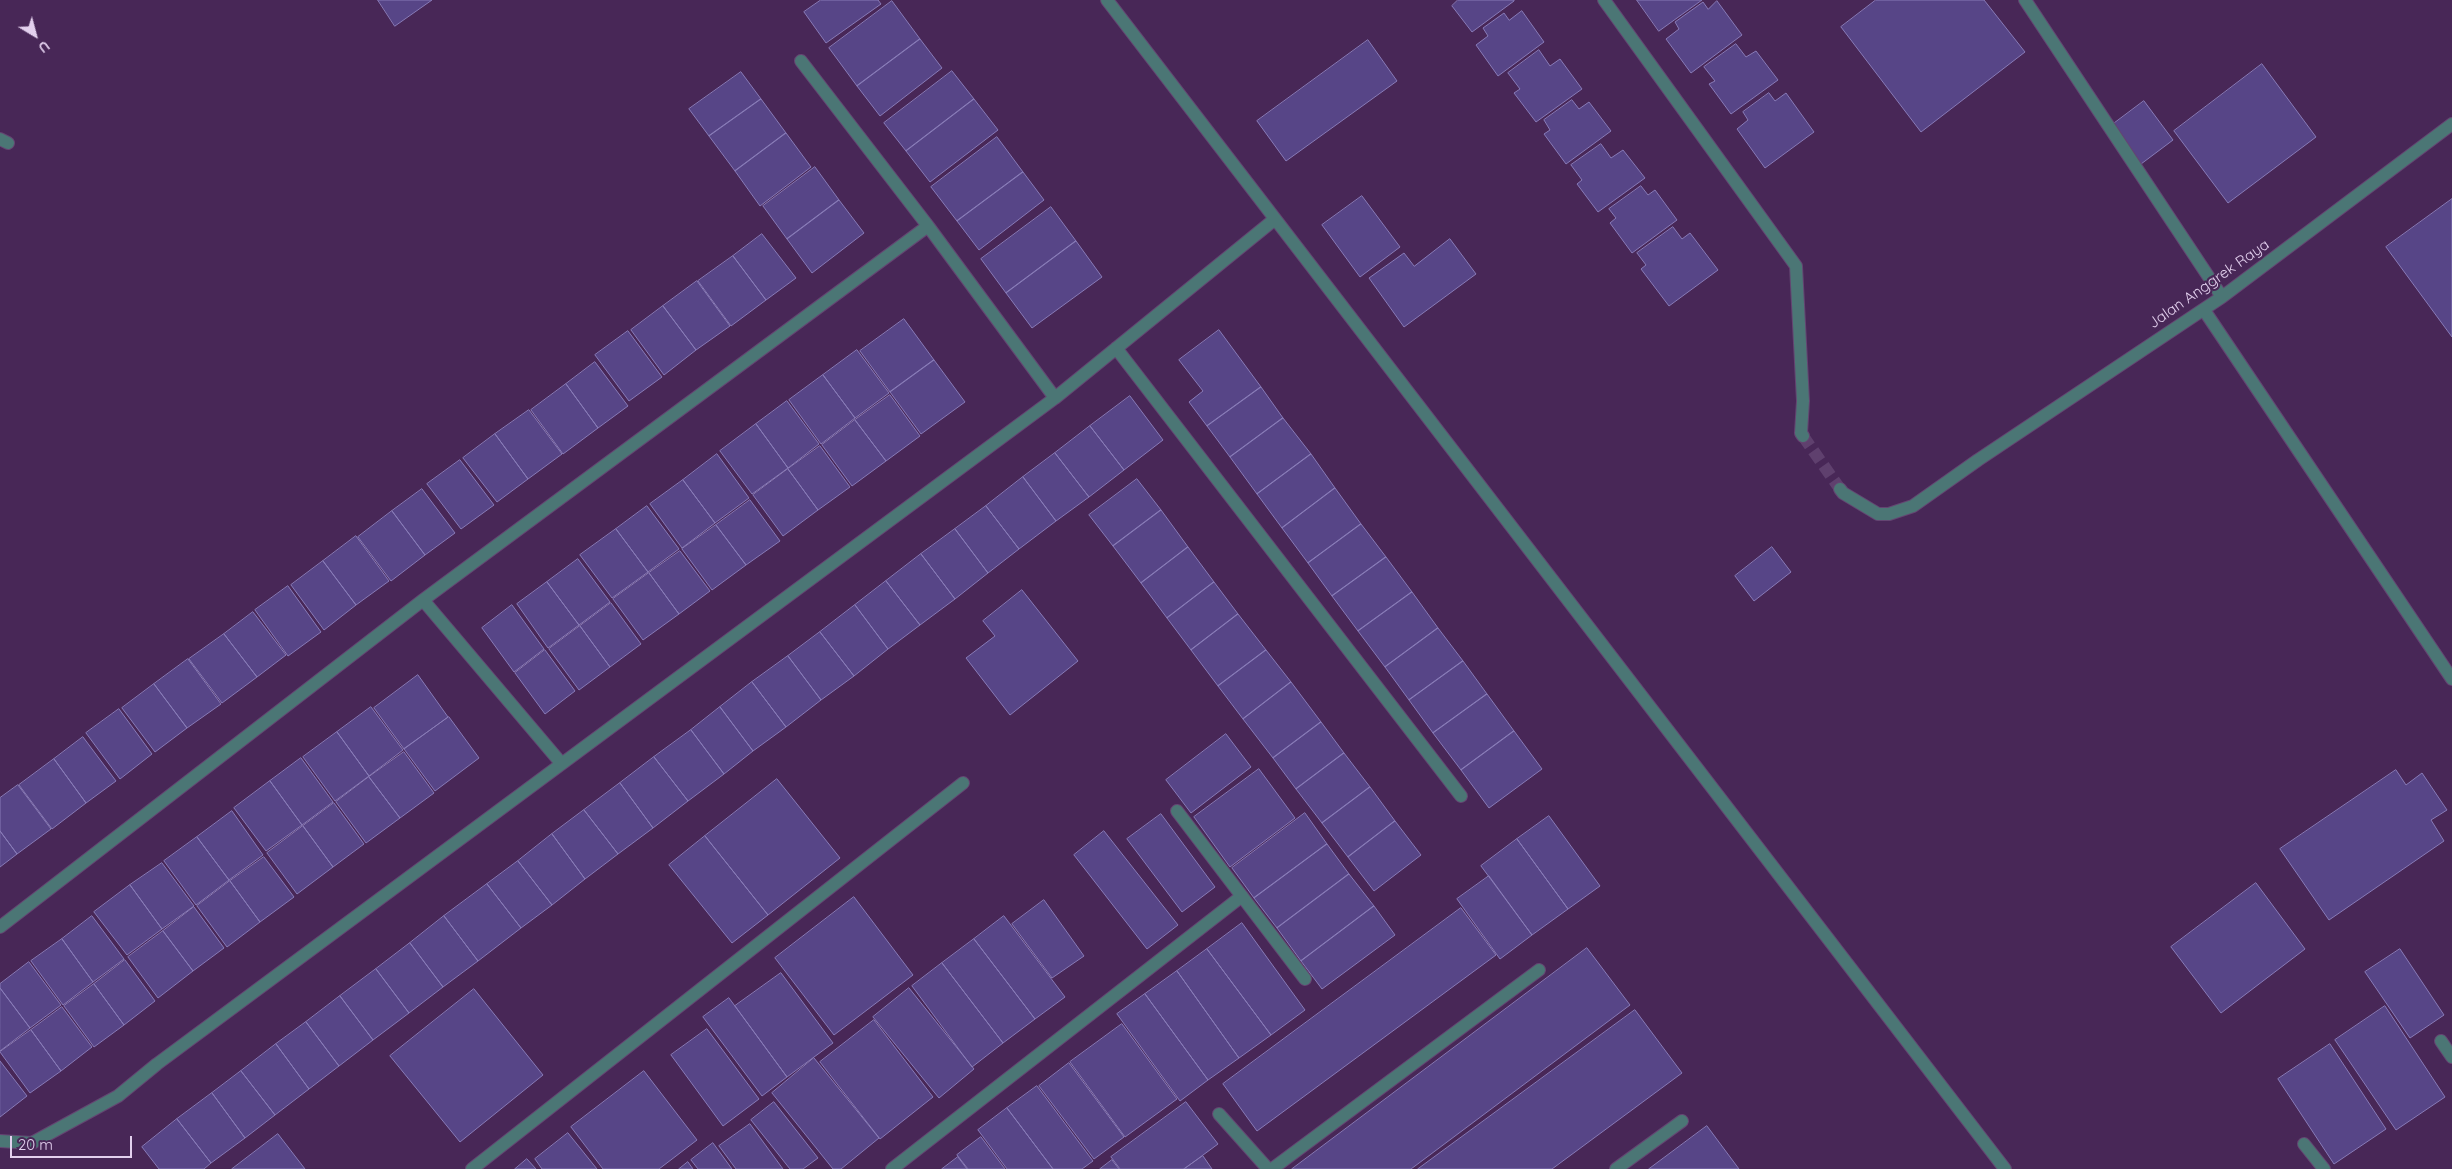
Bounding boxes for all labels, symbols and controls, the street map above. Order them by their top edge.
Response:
north arrow [10,10,60,60]
text: U [35,37,53,57]
street label: Jalan Anggrek Raya [2145,236,2273,332]
scale bar [12,1126,135,1158]
text: 20 m [18,1135,53,1154]

